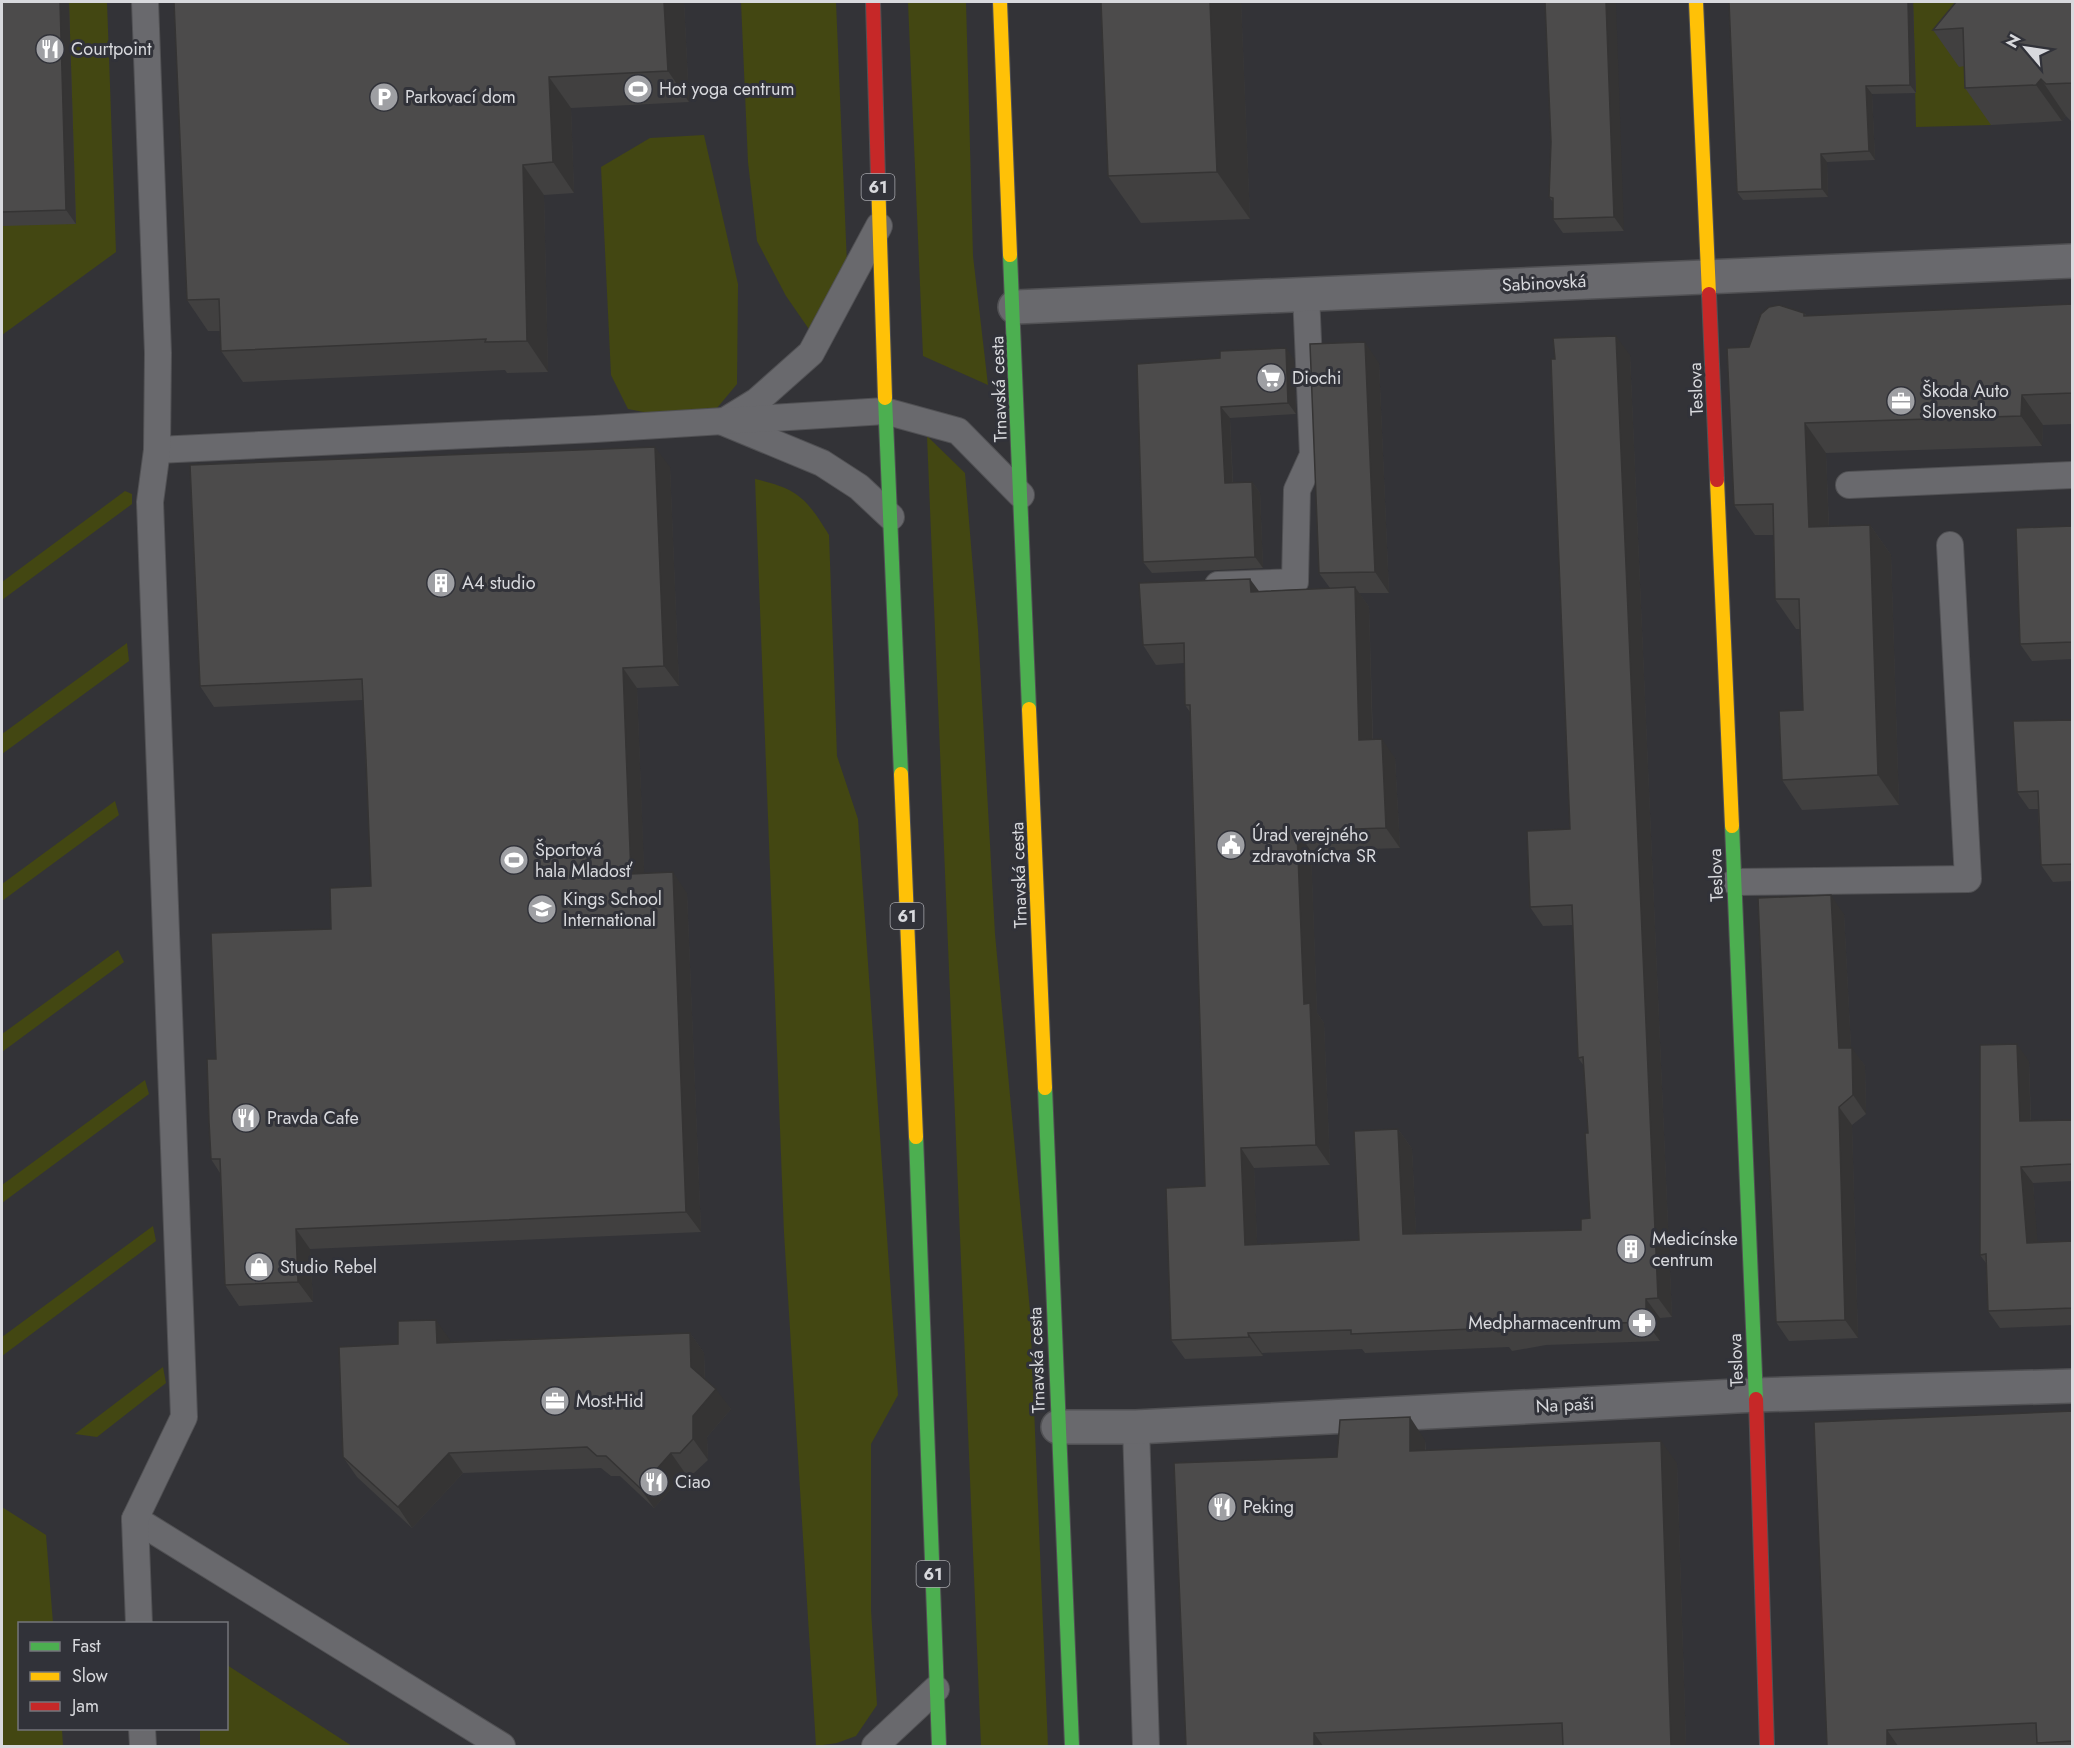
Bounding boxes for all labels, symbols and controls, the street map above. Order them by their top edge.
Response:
north arrow [1996,18,2056,78]
text: N [2000,30,2026,52]
restaurant icon: Courtpoint [34,33,66,65]
place label: Courtpoint [71,36,152,62]
sports icon: Hot yoga centrum [622,73,654,105]
place label: Hot yoga centrum [659,76,795,102]
parking icon: Parkovací dom [368,81,400,113]
place label: Parkovací dom [405,84,516,110]
road number: 61 [862,174,894,200]
street label: Sabinovská [1501,268,1587,298]
street label: Trnavská cesta [984,335,1014,443]
supermarket icon: Diochi [1255,362,1287,394]
street label: Teslova [1682,362,1710,416]
place label: Diochi [1292,365,1341,391]
place label: Škoda Auto Slovensko [1922,378,2009,425]
office icon: Škoda Auto Slovensko [1885,385,1917,417]
building icon: A4 studio [425,567,457,599]
place label: A4 studio [462,570,536,596]
street label: Trnavská cesta [1004,821,1034,929]
place label: Úrad verejného zdravotníctva SR [1252,822,1376,869]
public building icon: Úrad verejného zdravotníctva SR [1215,829,1247,861]
place label: Športová hala Mladosť [535,837,633,884]
sports icon: Športová hala Mladosť [498,844,530,876]
street label: Teslova [1702,848,1730,902]
place label: Kings School International [563,886,662,933]
school or university icon: Kings School International [526,893,558,925]
road number: 61 [890,903,924,929]
restaurant icon: Pravda Cafe [230,1102,262,1134]
place label: Pravda Cafe [267,1105,359,1131]
place label: Medicínske centrum [1652,1226,1738,1273]
building icon: Medicínske centrum [1615,1233,1647,1265]
shop icon: Studio Rebel [243,1251,275,1283]
place label: Studio Rebel [280,1254,377,1280]
street label: Trnavská cesta [1022,1306,1052,1414]
pharmacy icon: Medpharmacentrum [1626,1307,1658,1339]
place label: Medpharmacentrum [1468,1310,1621,1336]
street label: Teslova [1722,1333,1750,1387]
office icon: Most-Hid [539,1385,571,1417]
place label: Most-Hid [576,1388,644,1414]
street label: Na paši [1535,1390,1595,1420]
restaurant icon: Ciao [638,1466,670,1498]
place label: Ciao [675,1469,711,1495]
restaurant icon: Peking [1206,1491,1238,1523]
place label: Peking [1243,1494,1294,1520]
road number: 61 [916,1561,950,1587]
legend [18,1622,228,1730]
text: Fast [72,1633,101,1659]
text: Slow [72,1663,109,1689]
text: Jam [70,1693,99,1719]

